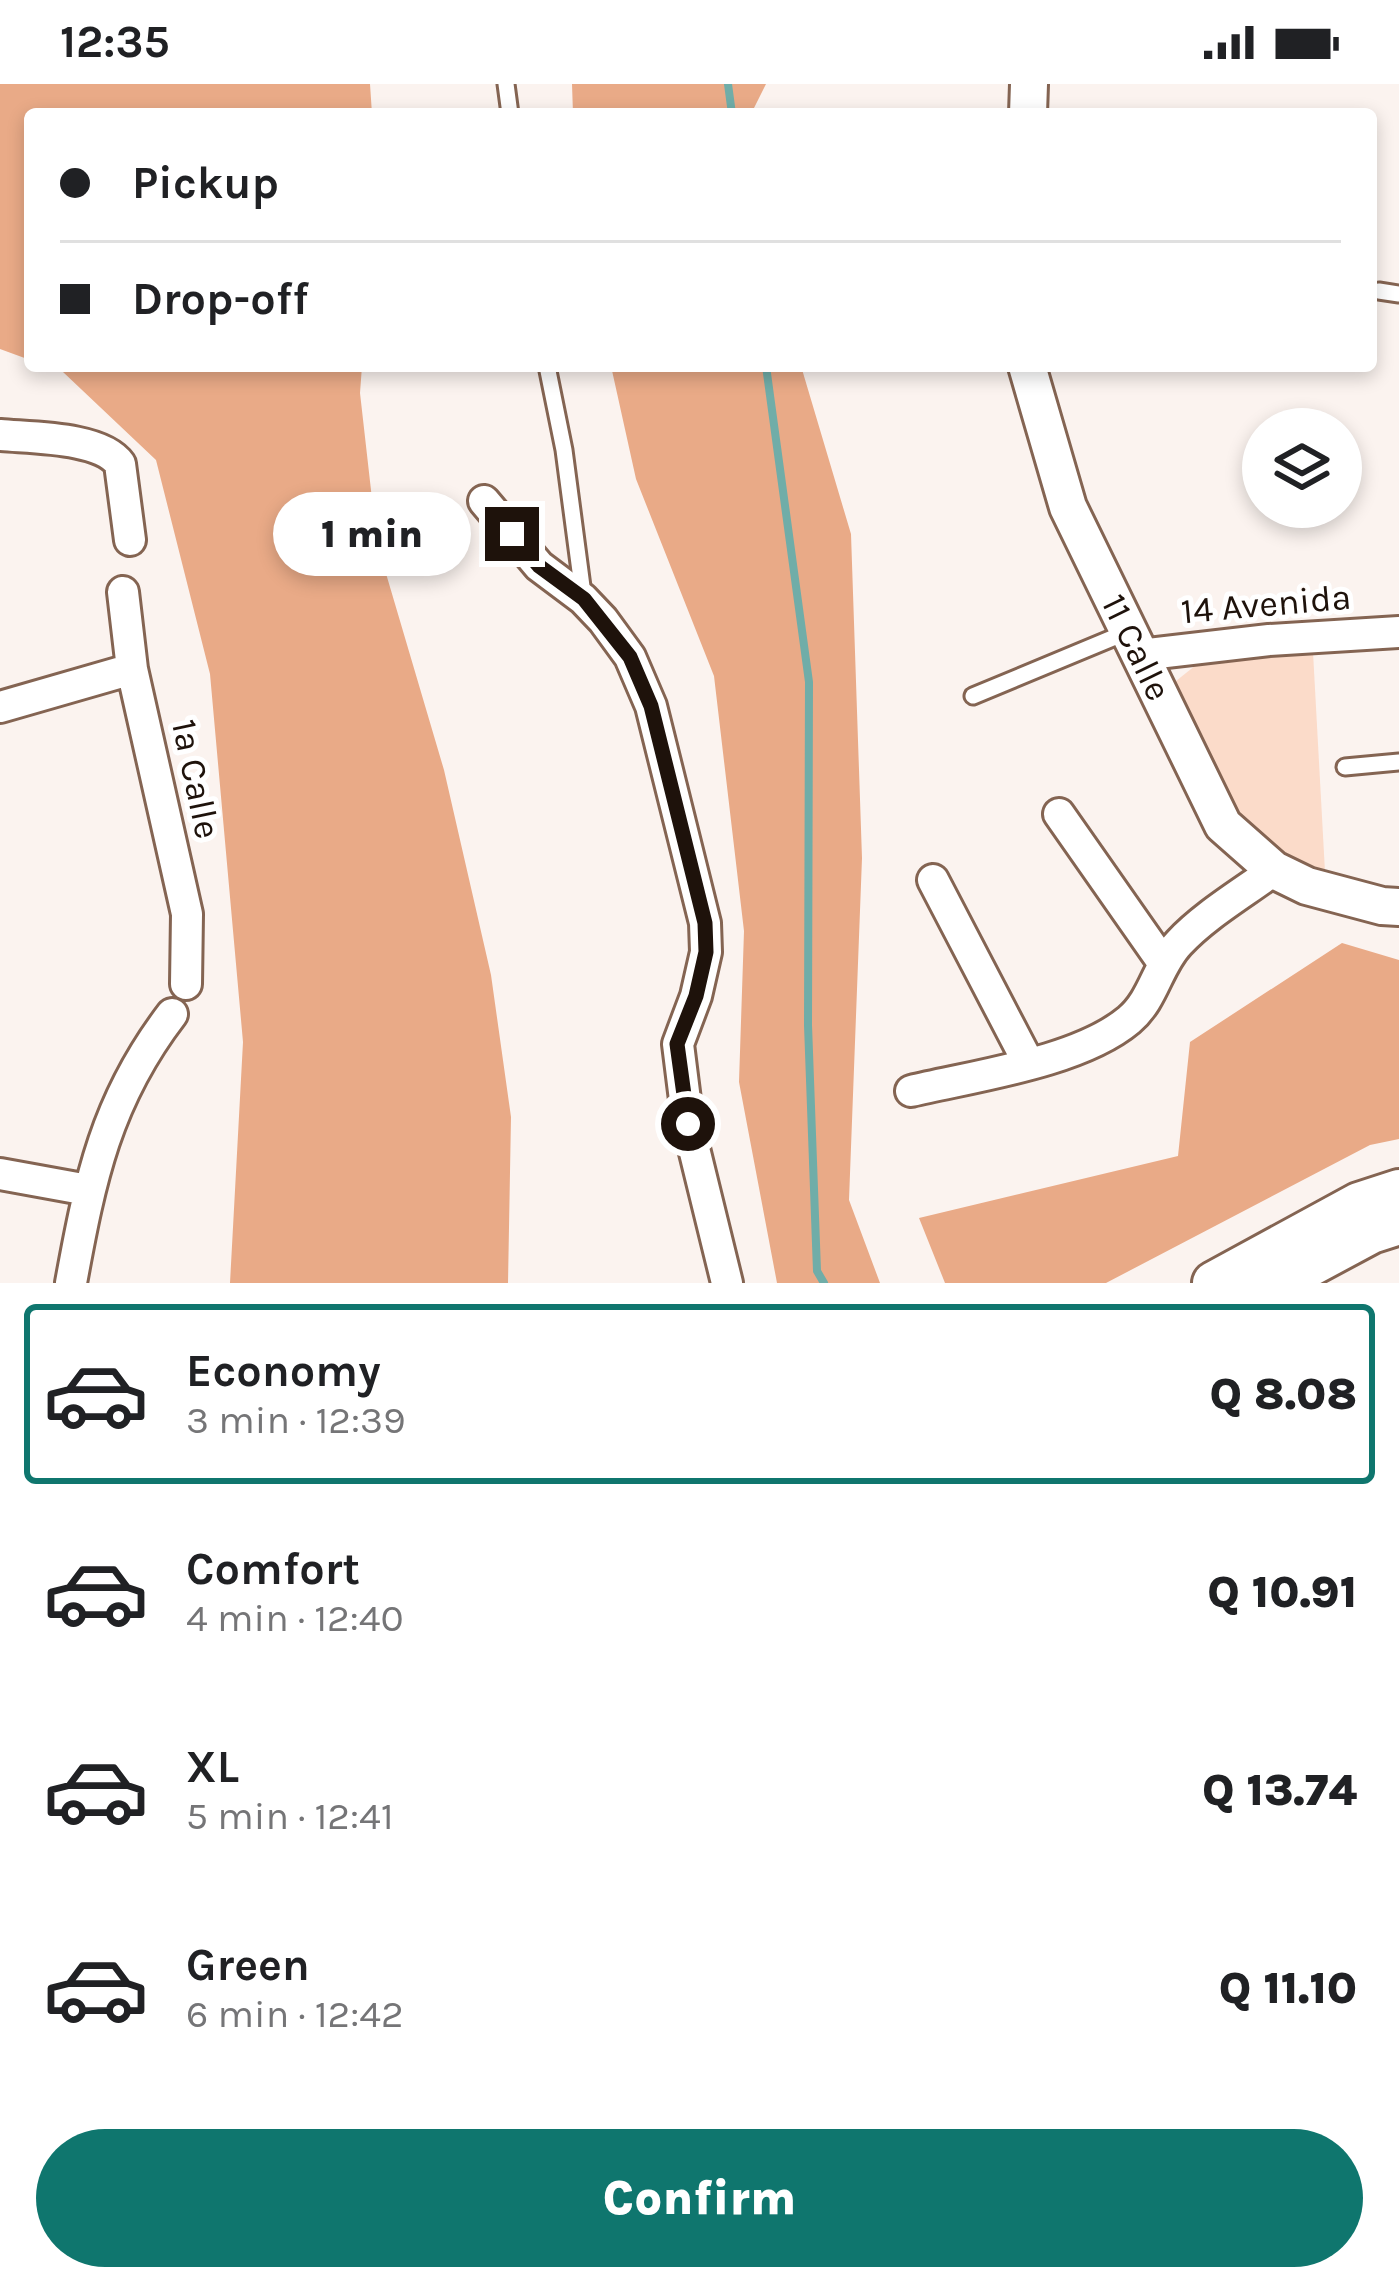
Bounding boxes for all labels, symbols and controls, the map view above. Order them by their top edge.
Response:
text: 12:35 [60,16,170,68]
text: Pickup [132,157,279,209]
text: Drop-off [132,273,309,325]
map controls [1242,408,1362,528]
button: layers [1242,408,1362,528]
callout: 1 min [272,492,470,576]
route end [485,507,539,561]
text: 1 min [321,511,423,557]
street label: 14 Avenida [1179,576,1353,632]
street label: 11 Calle [1093,587,1180,707]
street label: 1a Calle [163,716,229,842]
route start [661,1097,715,1151]
icon: car [42,1340,150,1448]
text: Economy [186,1345,381,1397]
text: Q 8.08 [1209,1368,1357,1420]
text: 3 min · 12:39 [186,1397,406,1443]
icon: car [42,1538,150,1646]
text: Comfort [186,1543,360,1595]
text: Q 10.91 [1207,1566,1357,1618]
text: 4 min · 12:40 [186,1595,404,1641]
icon: car [42,1736,150,1844]
text: XL [186,1741,239,1793]
text: Q 13.74 [1202,1764,1357,1816]
text: 5 min · 12:41 [186,1793,394,1839]
icon: car [42,1934,150,2042]
text: Green [186,1939,310,1991]
text: Q 11.10 [1219,1962,1357,2014]
text: 6 min · 12:42 [186,1991,404,2037]
button: Confirm [36,2129,1363,2267]

